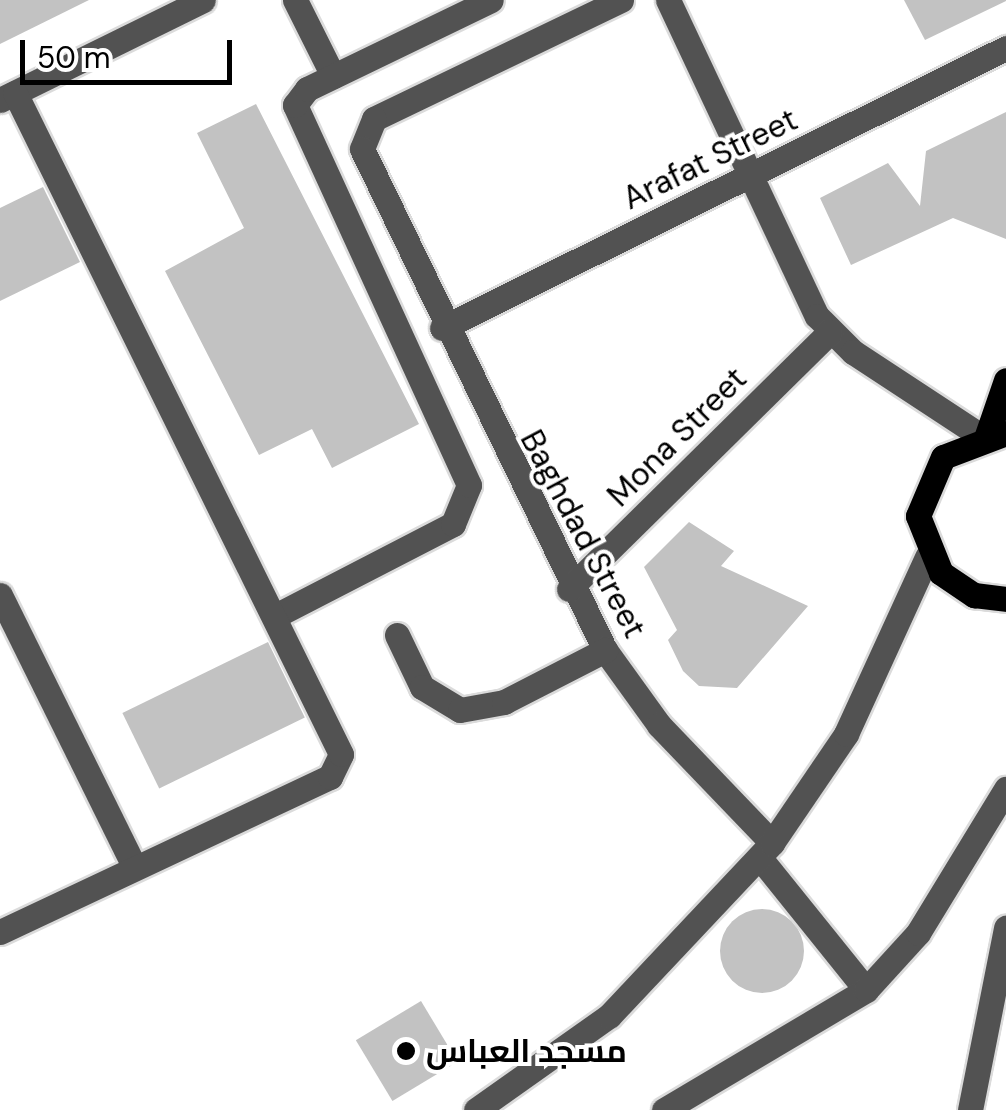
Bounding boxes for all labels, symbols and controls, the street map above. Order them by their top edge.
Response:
scale bar [25,20,238,82]
text: 50 m [37,38,111,77]
street label: Arafat Street [616,100,804,218]
street label: Mona Street [599,359,755,515]
street label: Baghdad Street [512,424,654,644]
place label: مسجد العباس [426,1032,627,1070]
marker: مسجد العباس [395,1040,417,1062]

